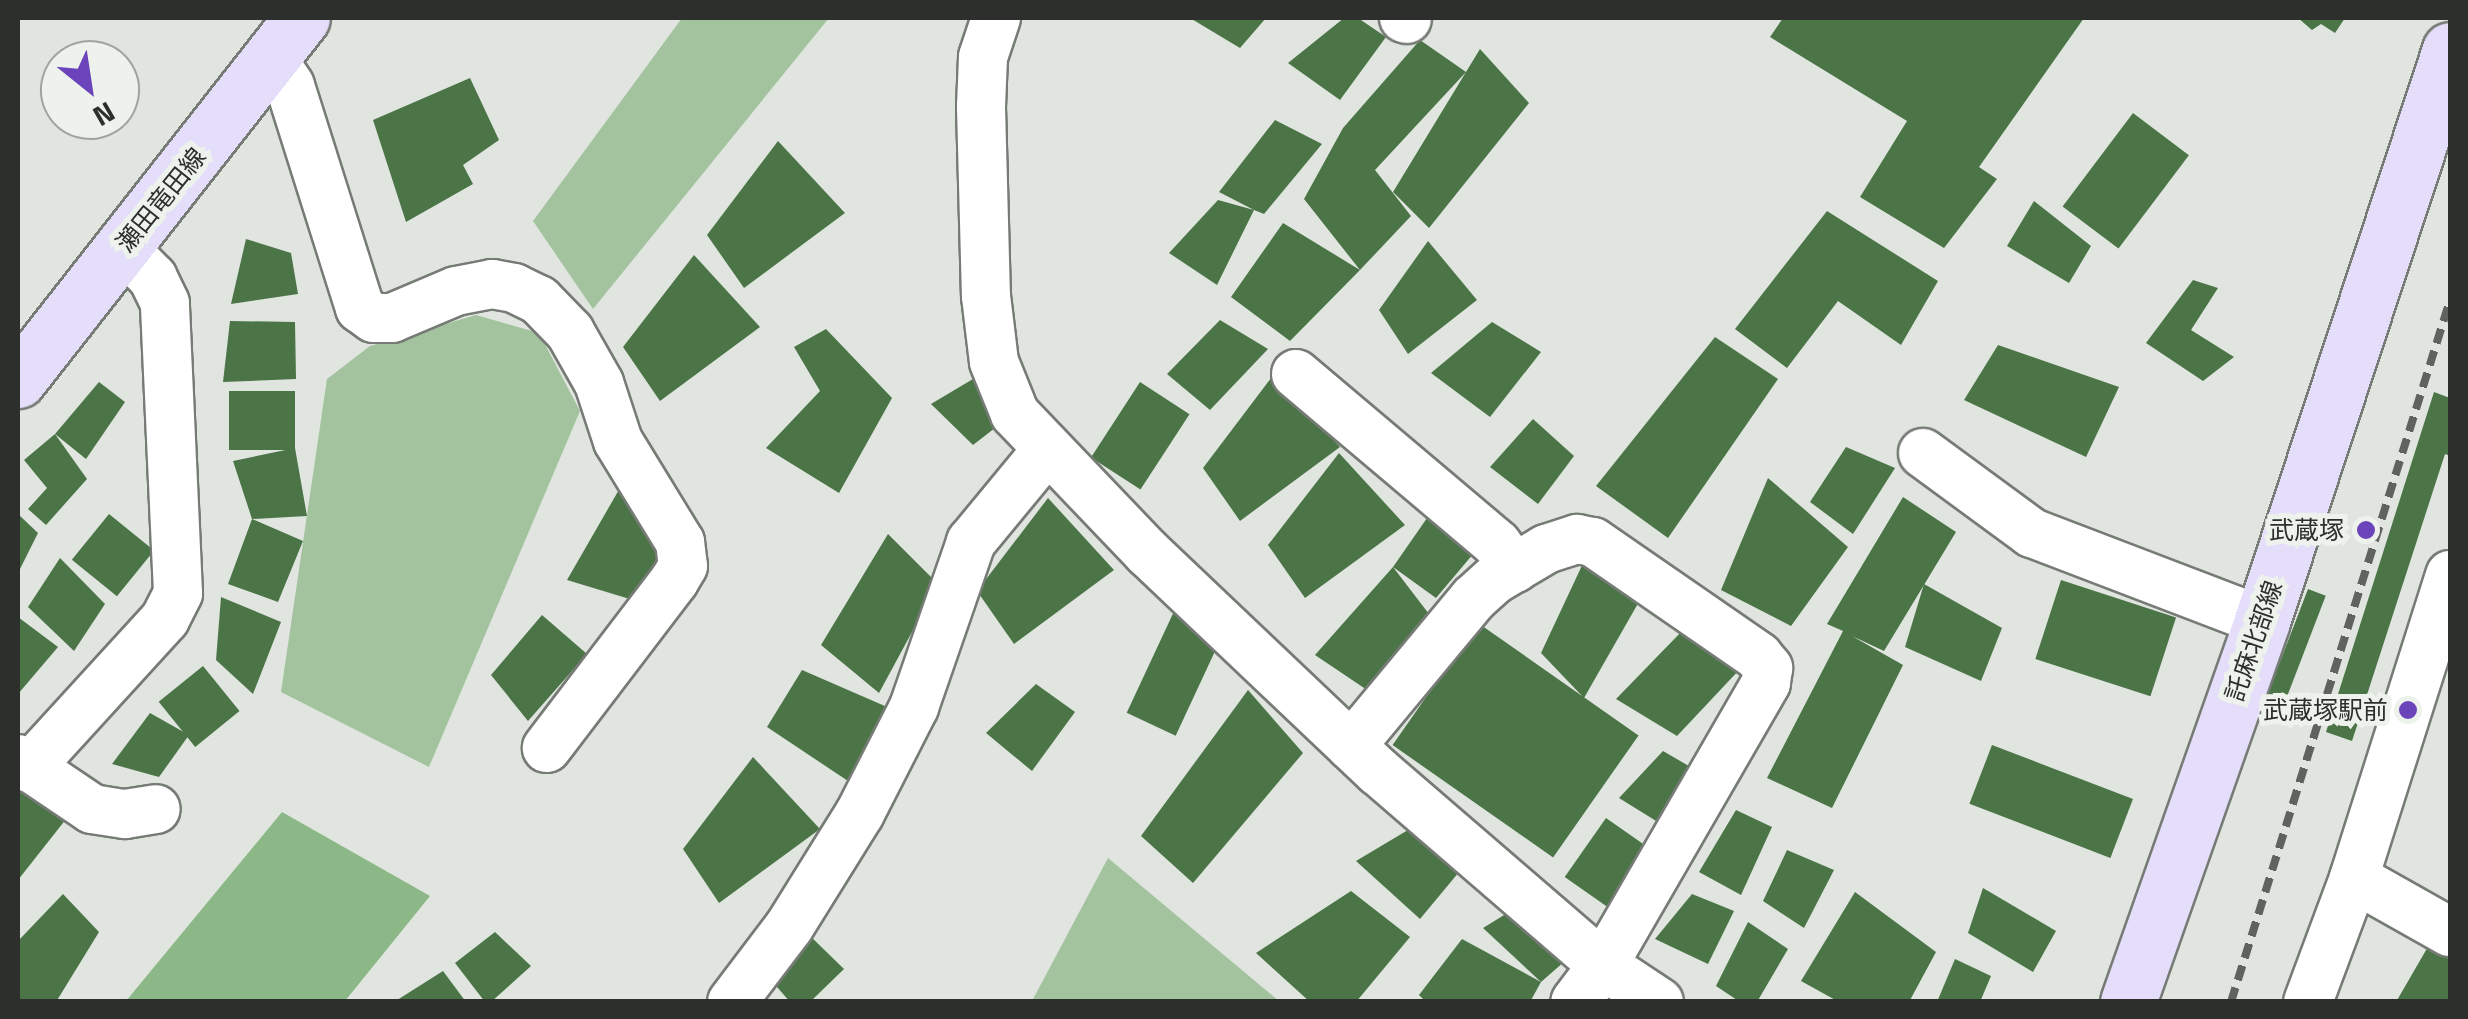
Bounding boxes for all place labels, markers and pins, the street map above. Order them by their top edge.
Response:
place label: 武蔵塚 [2269,515,2344,545]
marker: 武蔵塚 [2353,517,2379,543]
place label: 武蔵塚駅前 [2263,695,2388,725]
marker: 武蔵塚駅前 [2397,699,2419,721]

